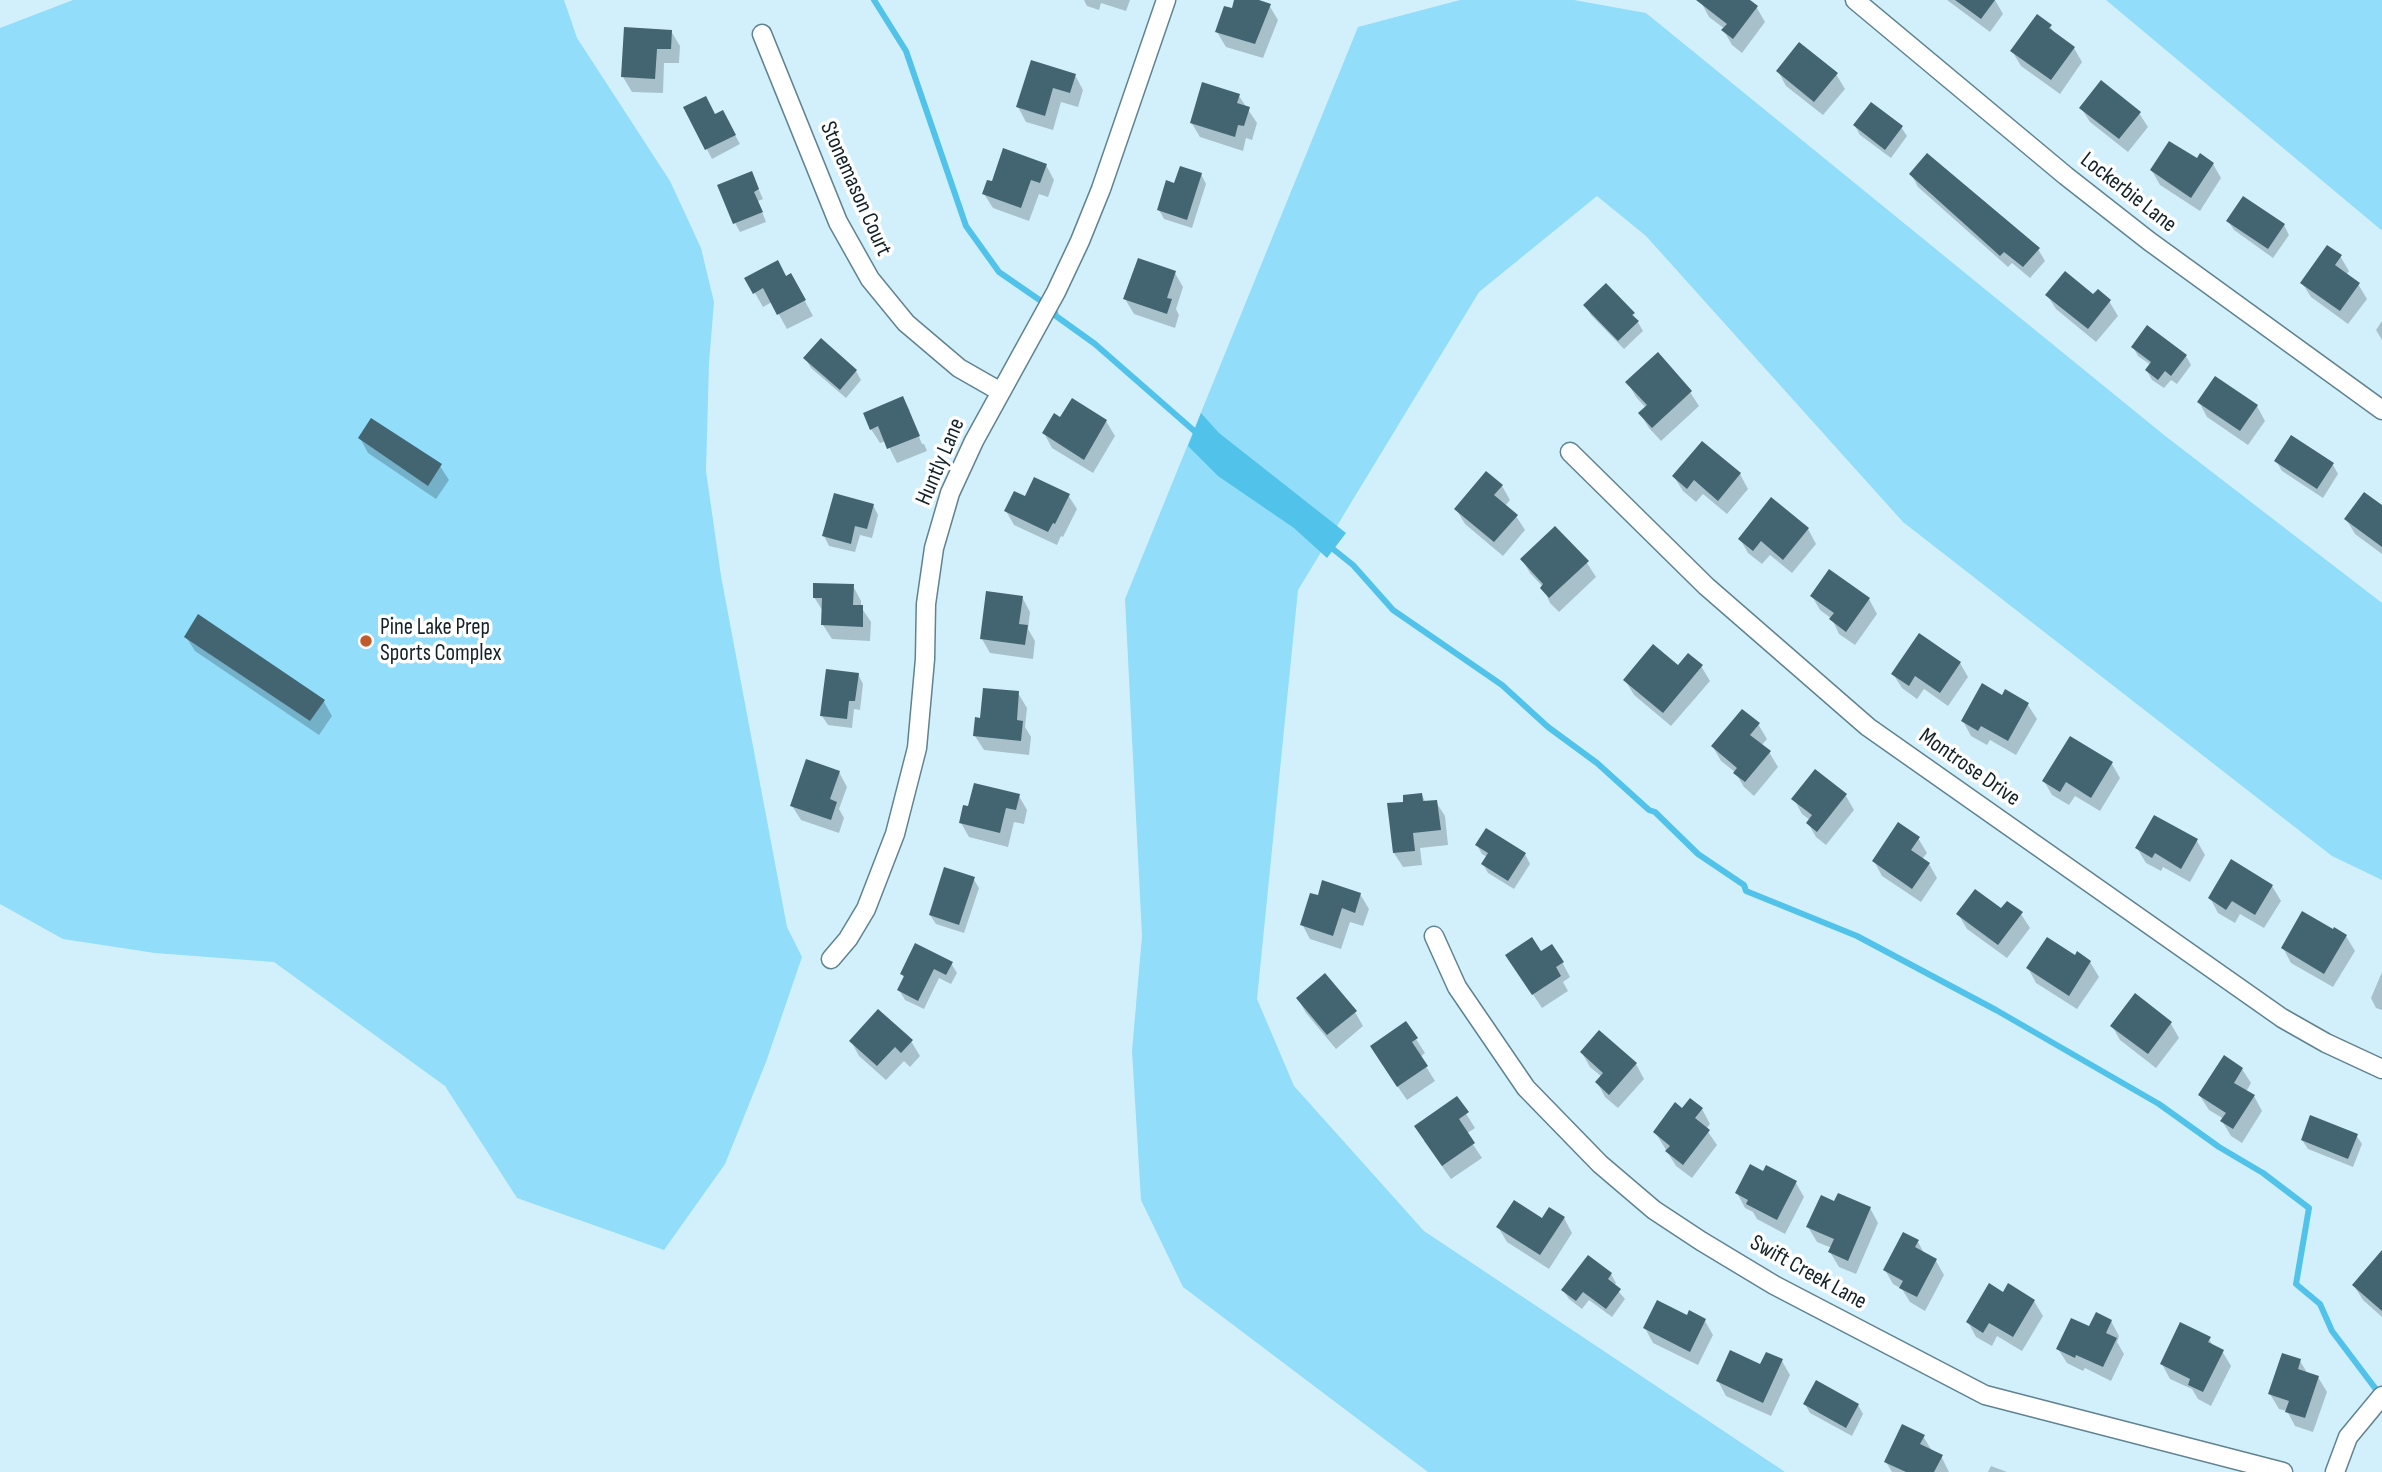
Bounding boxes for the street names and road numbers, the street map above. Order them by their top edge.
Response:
street label: Stonemason Court [813,118,897,260]
street label: Lockerbie Lane [2074,147,2182,239]
street label: Huntly Lane [910,414,972,510]
street label: Montrose Drive [1913,723,2025,813]
street label: Swift Creek Lane [1745,1230,1871,1316]

